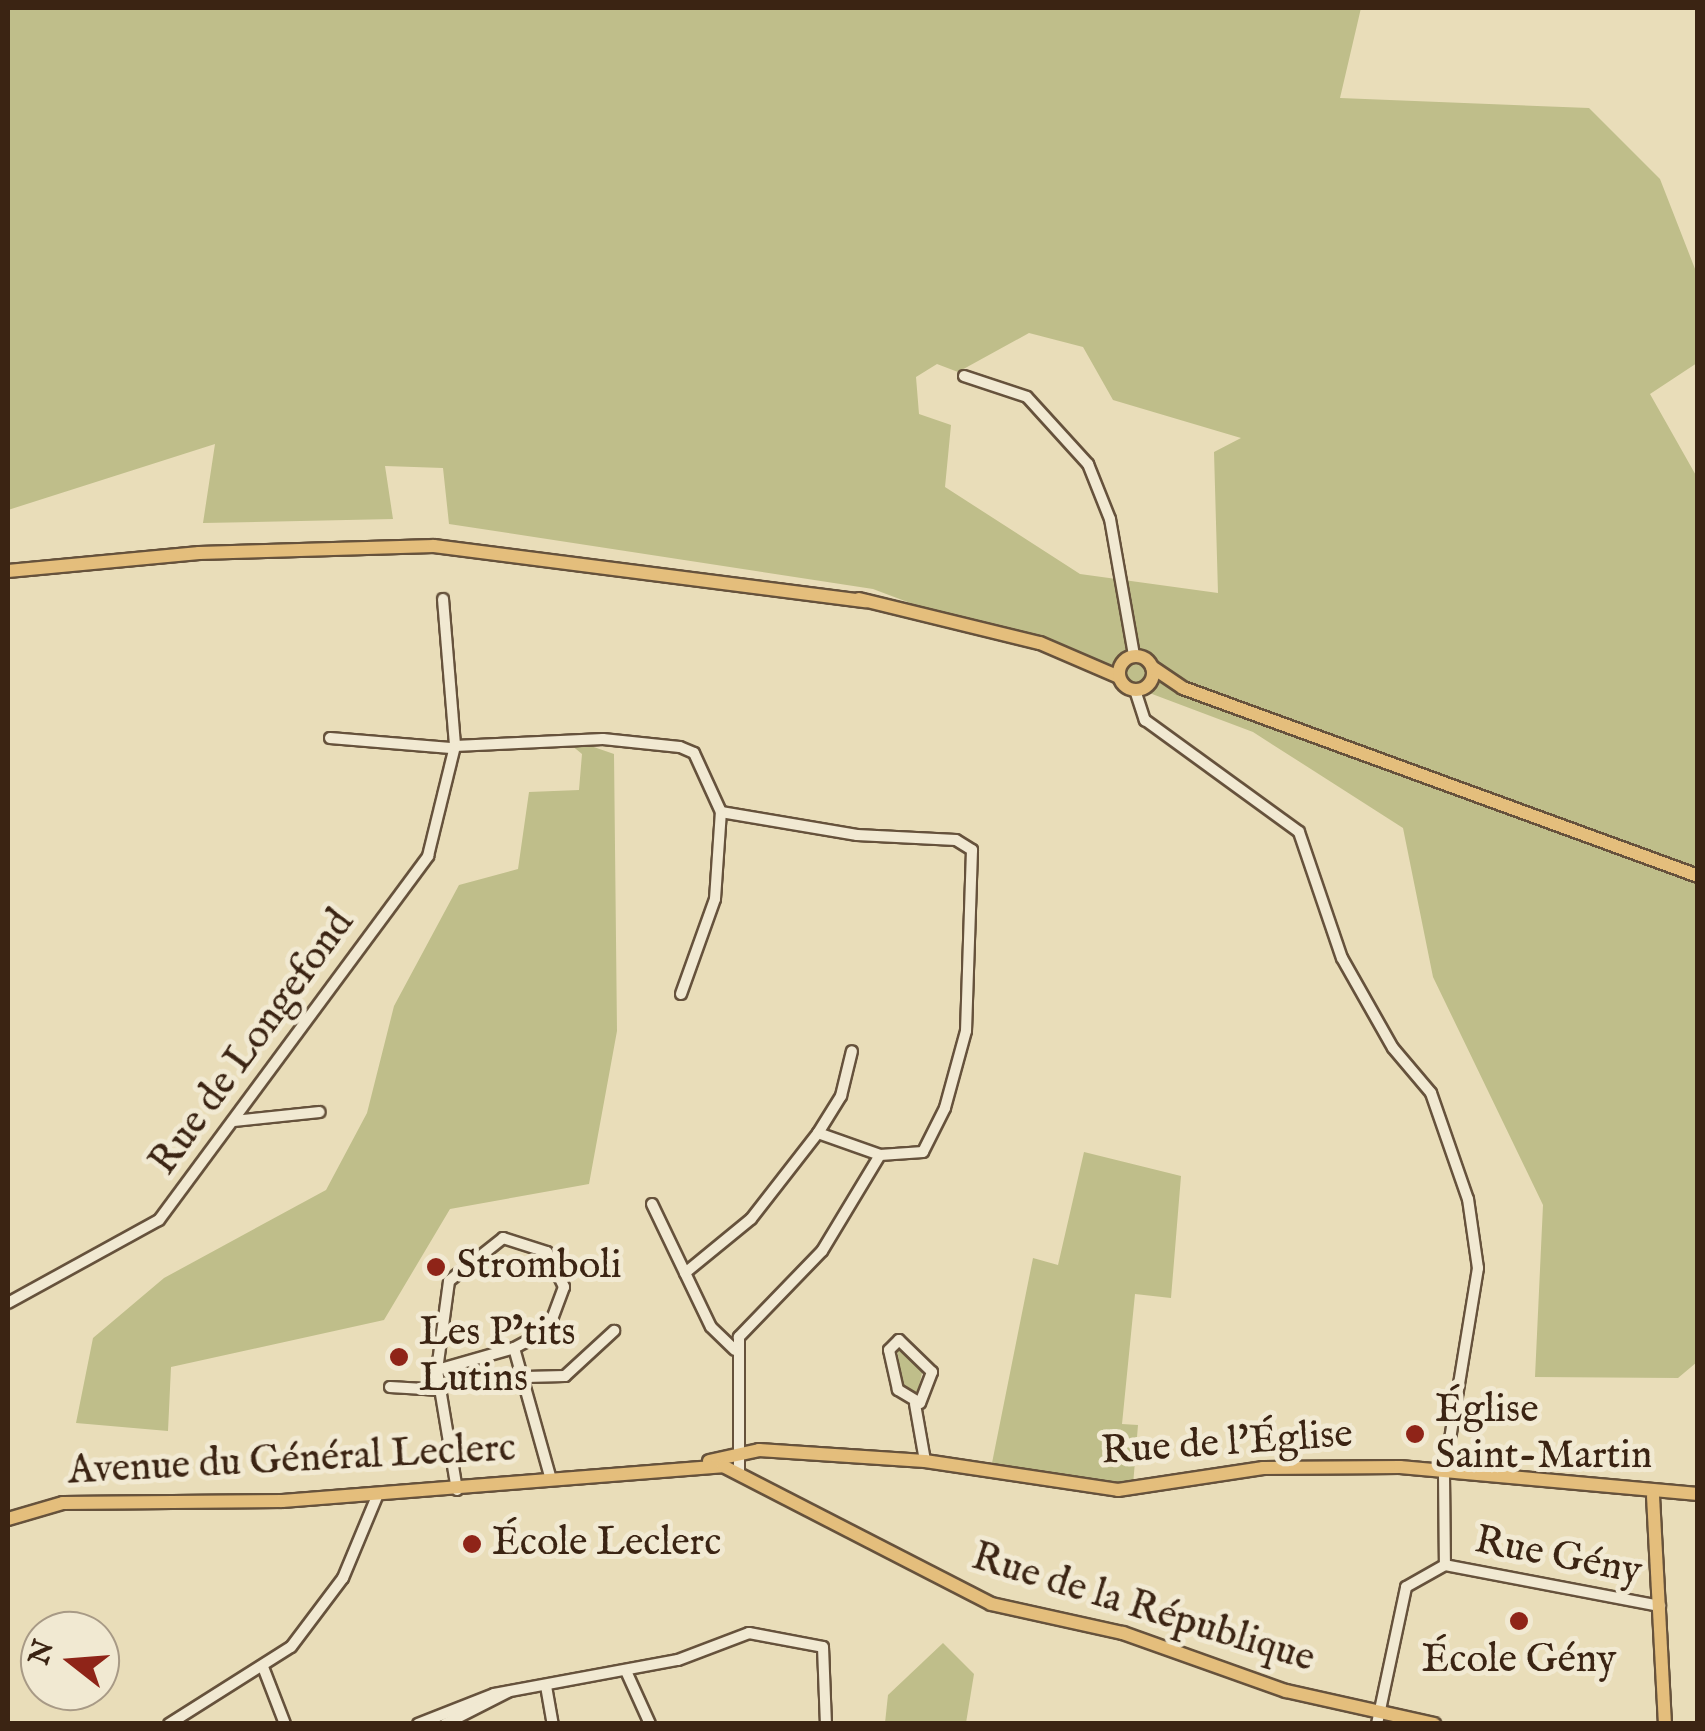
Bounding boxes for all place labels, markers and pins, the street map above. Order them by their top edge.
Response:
place label: Stromboli [456,1243,622,1291]
marker: Stromboli [425,1256,447,1278]
place label: Les P’tits Lutins [419,1310,575,1404]
marker: Les P’tits Lutins [388,1346,410,1368]
place label: Église Saint-Martin [1435,1387,1652,1481]
marker: Église Saint-Martin [1404,1423,1426,1445]
place label: École Leclerc [492,1520,721,1568]
marker: École Leclerc [461,1533,483,1555]
marker: École Gény [1508,1610,1530,1632]
place label: École Gény [1422,1637,1616,1685]

